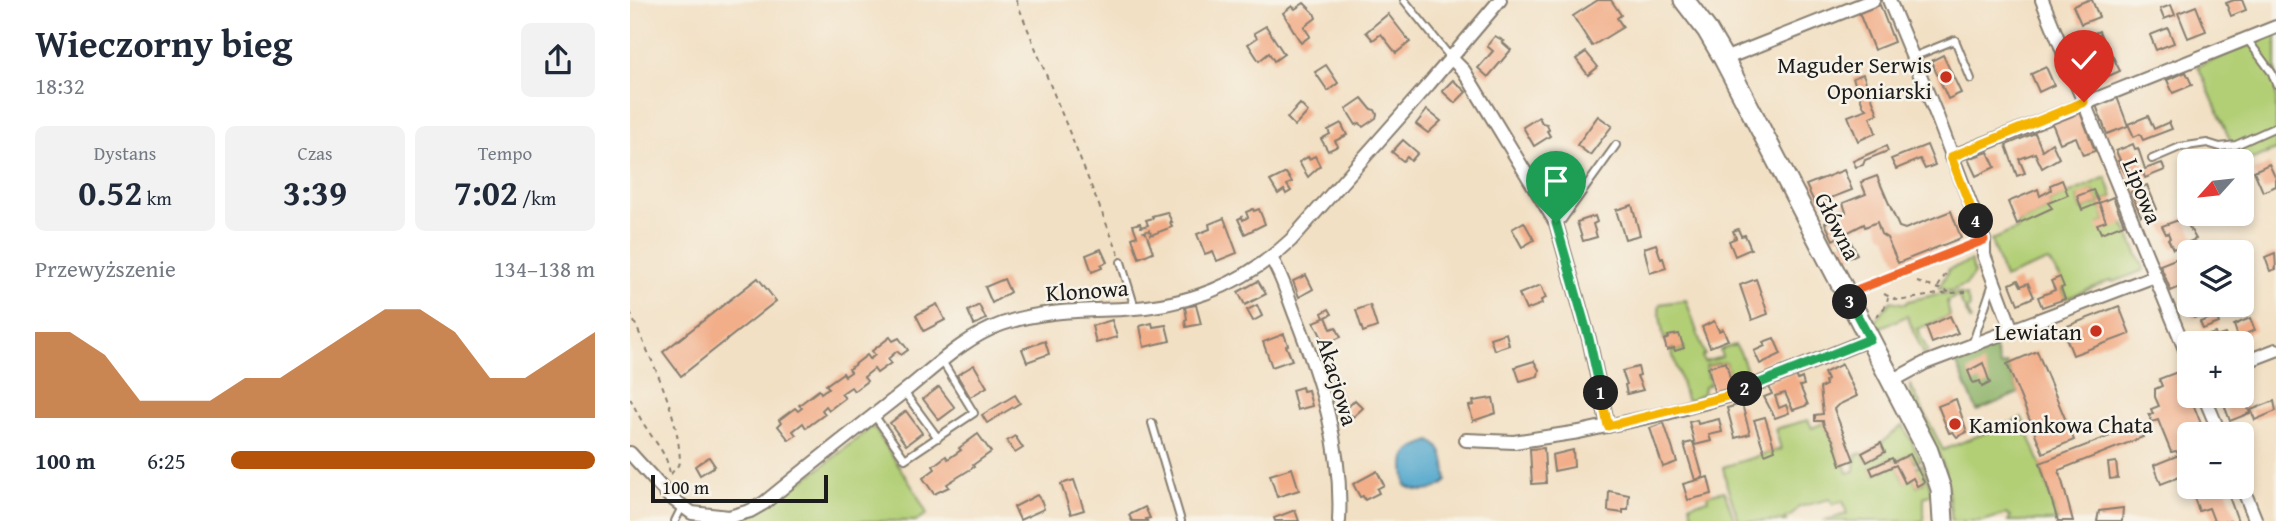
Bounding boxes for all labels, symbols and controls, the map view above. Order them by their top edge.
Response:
text: Wieczorny bieg [35,15,293,71]
button: share [521,23,595,97]
pin [2054,30,2114,102]
icon: check [2065,41,2103,79]
place label: Maguder Serwis Oponiarski [1777,48,1932,107]
text: 18:32 [35,69,85,102]
marker: Maguder Serwis Oponiarski [1938,69,1954,85]
text: Dystans [94,139,156,167]
text: Czas [297,139,333,167]
text: Tempo [478,139,532,167]
north arrow [2177,149,2254,226]
map controls [2177,149,2254,499]
pin [1526,151,1586,223]
street label: Lipowa [2115,153,2171,229]
icon: arrive [1537,162,1575,200]
text: 0.52 [78,167,142,218]
text: 3:39 [283,167,347,218]
text: 7:02 [454,167,518,218]
text: km [142,184,172,212]
text: /km [518,184,556,212]
street label: Główna [1807,186,1869,266]
pin: 4 [1958,204,1994,238]
text: 4 [1971,206,1980,234]
button: layers [2177,240,2254,317]
text: Przewyższenie [35,252,176,285]
text: 134–138 m [494,252,595,285]
street label: Klonowa [1044,271,1130,309]
pin: 3 [1832,284,1868,320]
text: 3 [1845,287,1854,315]
place label: Lewiatan [1994,315,2082,348]
marker: Lewiatan [2088,323,2104,339]
button: + [2177,331,2254,408]
street label: Akacjowa [1309,333,1367,430]
pin: 2 [1728,372,1762,406]
text: 2 [1740,374,1749,402]
pin: 1 [1584,376,1618,410]
text: 1 [1596,378,1605,406]
place label: Kamionkowa Chata [1969,408,2153,441]
marker: Kamionkowa Chata [1947,416,1963,432]
button: − [2177,422,2254,499]
text: 100 m [35,444,96,477]
text: 6:25 [147,444,186,477]
scale bar [651,472,828,504]
text: 100 m [662,473,709,501]

